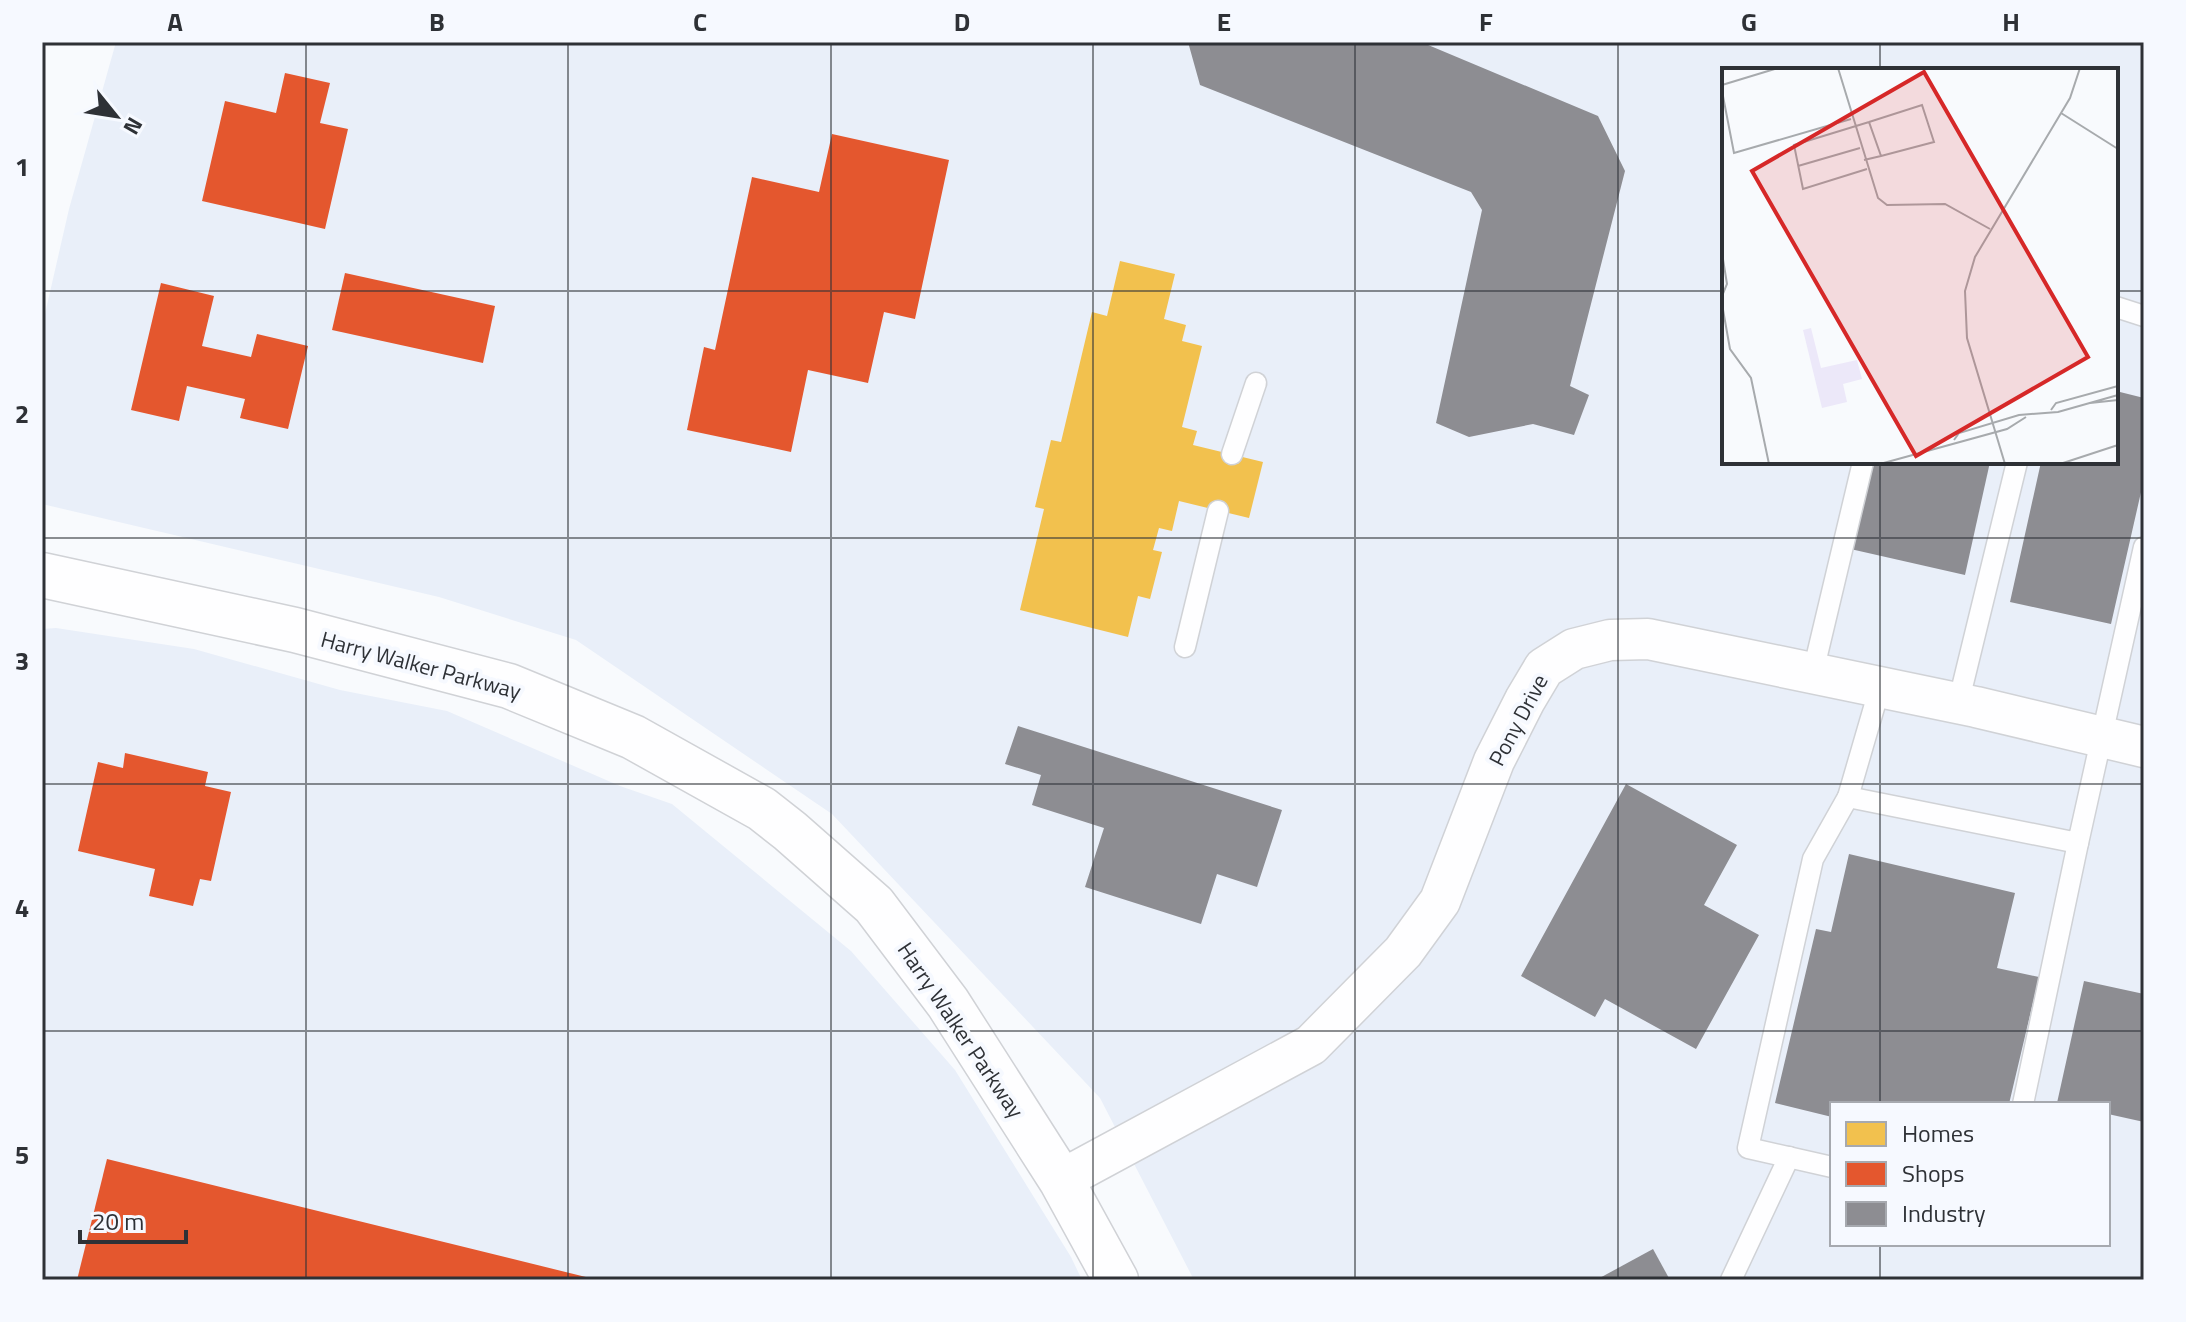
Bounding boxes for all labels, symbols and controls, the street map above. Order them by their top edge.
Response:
text: A [167,2,183,41]
text: B [429,2,445,41]
text: C [693,2,707,41]
text: D [954,2,970,41]
text: E [1217,2,1231,41]
text: F [1479,2,1493,41]
text: G [1741,2,1757,41]
text: H [2002,2,2020,41]
inset map [1722,68,2118,464]
north arrow [76,76,156,156]
text: N [115,111,152,141]
text: 1 [15,147,29,186]
text: 2 [15,394,29,433]
street label: Harry Walker Parkway [317,622,525,708]
text: 3 [15,641,29,680]
street label: Pony Drive [1480,668,1556,772]
text: 4 [15,888,29,927]
street label: Harry Walker Parkway [889,935,1033,1125]
legend [1830,1102,2110,1246]
text: Homes [1902,1115,1974,1151]
text: 5 [15,1135,29,1174]
text: Shops [1902,1155,1964,1191]
scale bar [80,1194,186,1244]
text: Industry [1902,1195,1986,1231]
text: 20 m [92,1203,144,1239]

